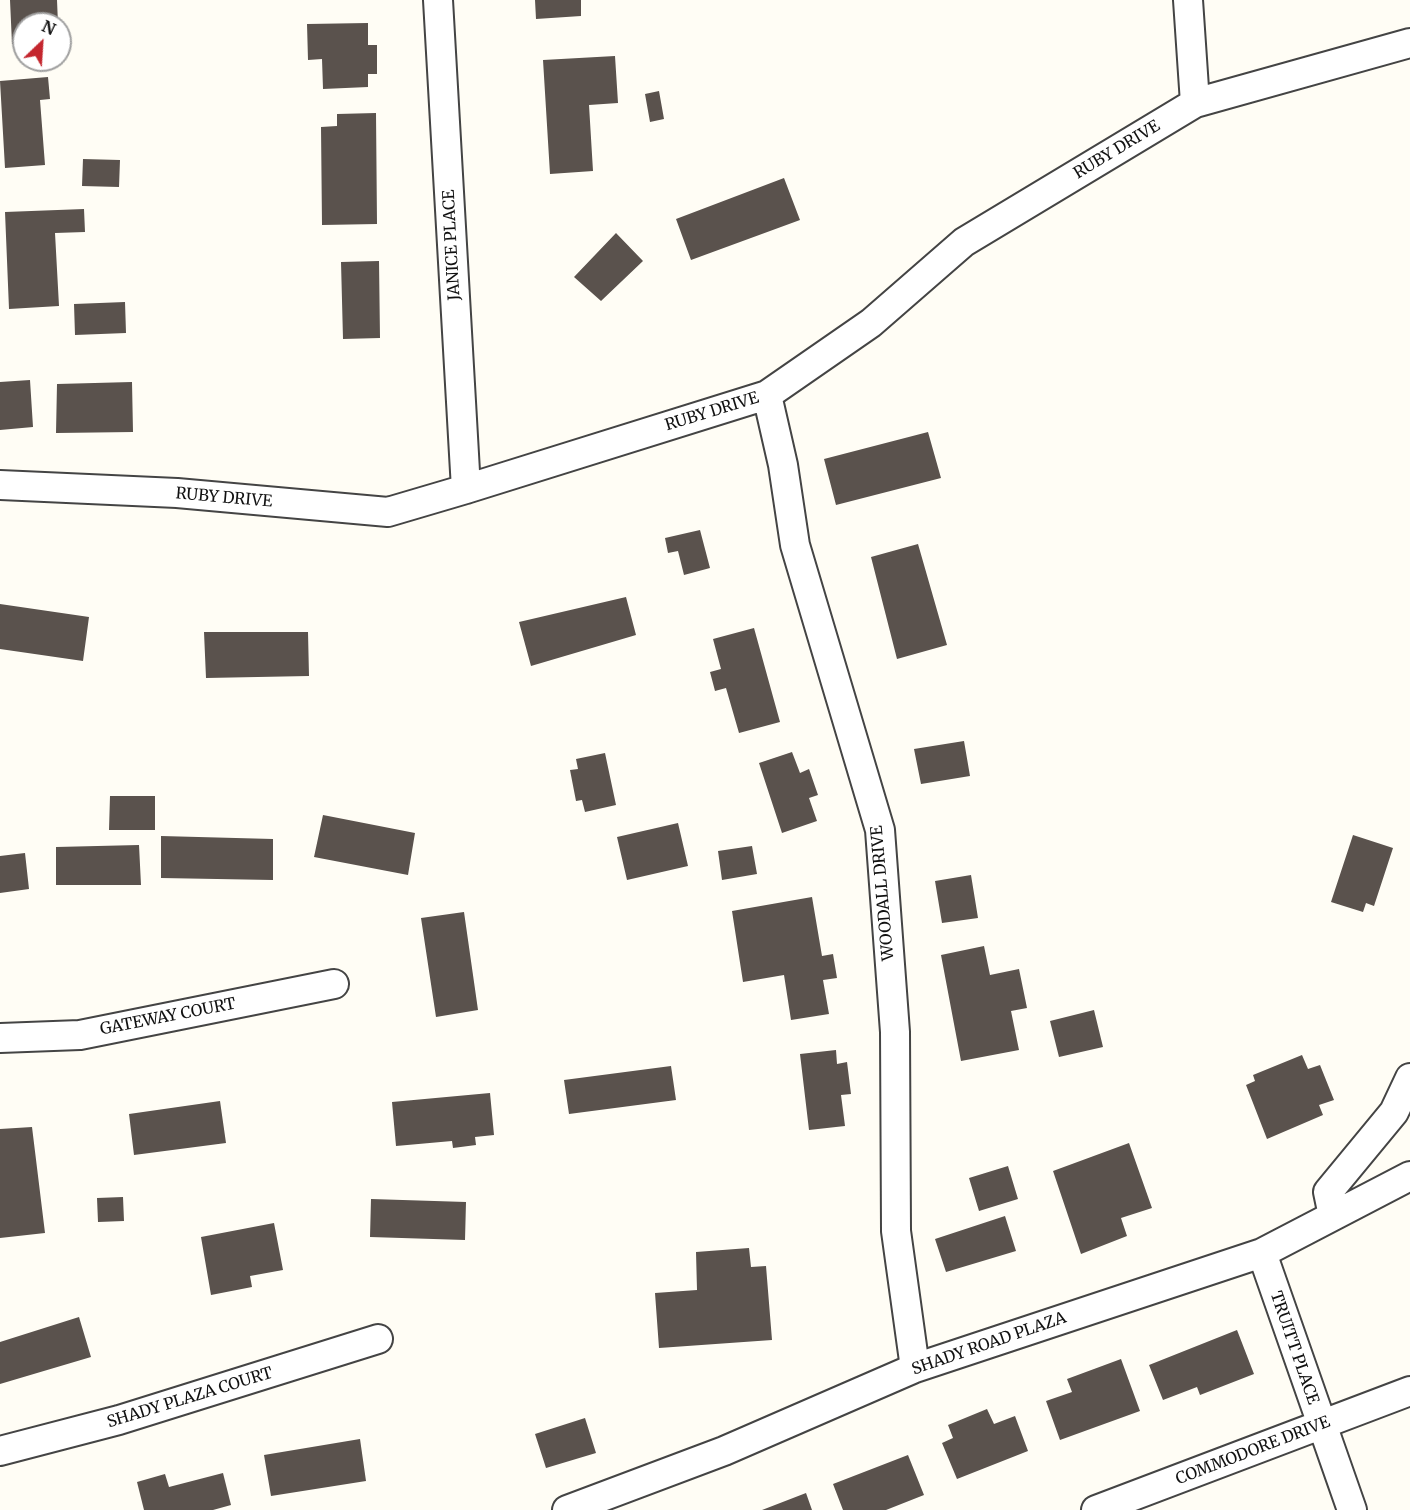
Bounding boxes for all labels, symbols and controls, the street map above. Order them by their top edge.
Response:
north arrow [12,12,72,72]
text: N [39,16,59,39]
street label: RUBY DRIVE [1070,117,1164,183]
street label: JANICE PLACE [440,189,464,301]
street label: RUBY DRIVE [663,389,761,435]
street label: RUBY DRIVE [175,484,273,512]
street label: WOODALL DRIVE [868,825,898,961]
street label: GATEWAY COURT [99,994,237,1040]
street label: TRUITT PLACE [1266,1289,1322,1407]
street label: SHADY ROAD PLAZA [909,1309,1069,1379]
street label: SHADY PLAZA COURT [105,1364,275,1432]
street label: COMMODORE DRIVE [1173,1413,1333,1489]

